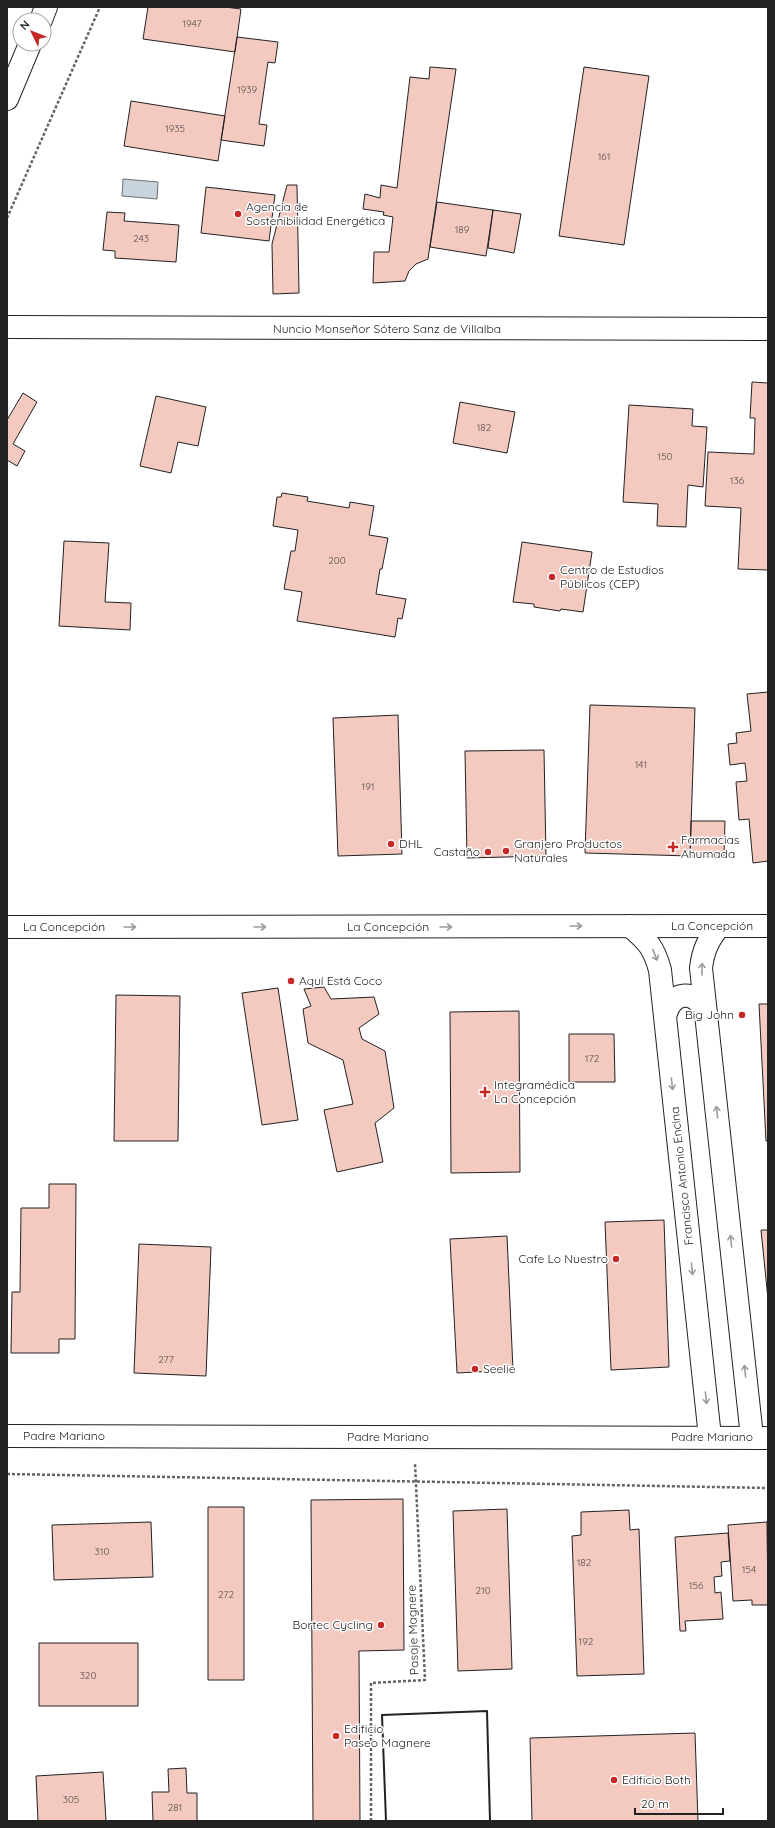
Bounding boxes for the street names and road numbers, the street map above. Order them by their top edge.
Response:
street label: Nuncio Monseñor Sótero Sanz de Villalba [273,321,501,336]
street label: La Concepción [671,918,753,933]
street label: La Concepción [23,919,105,934]
street label: La Concepción [347,919,429,934]
street label: Francisco Antonio Encina [667,1106,696,1246]
street label: Padre Mariano [23,1428,105,1443]
street label: Padre Mariano [347,1429,429,1444]
street label: Padre Mariano [671,1429,753,1444]
street label: Pasaje Magnere [403,1584,422,1675]

